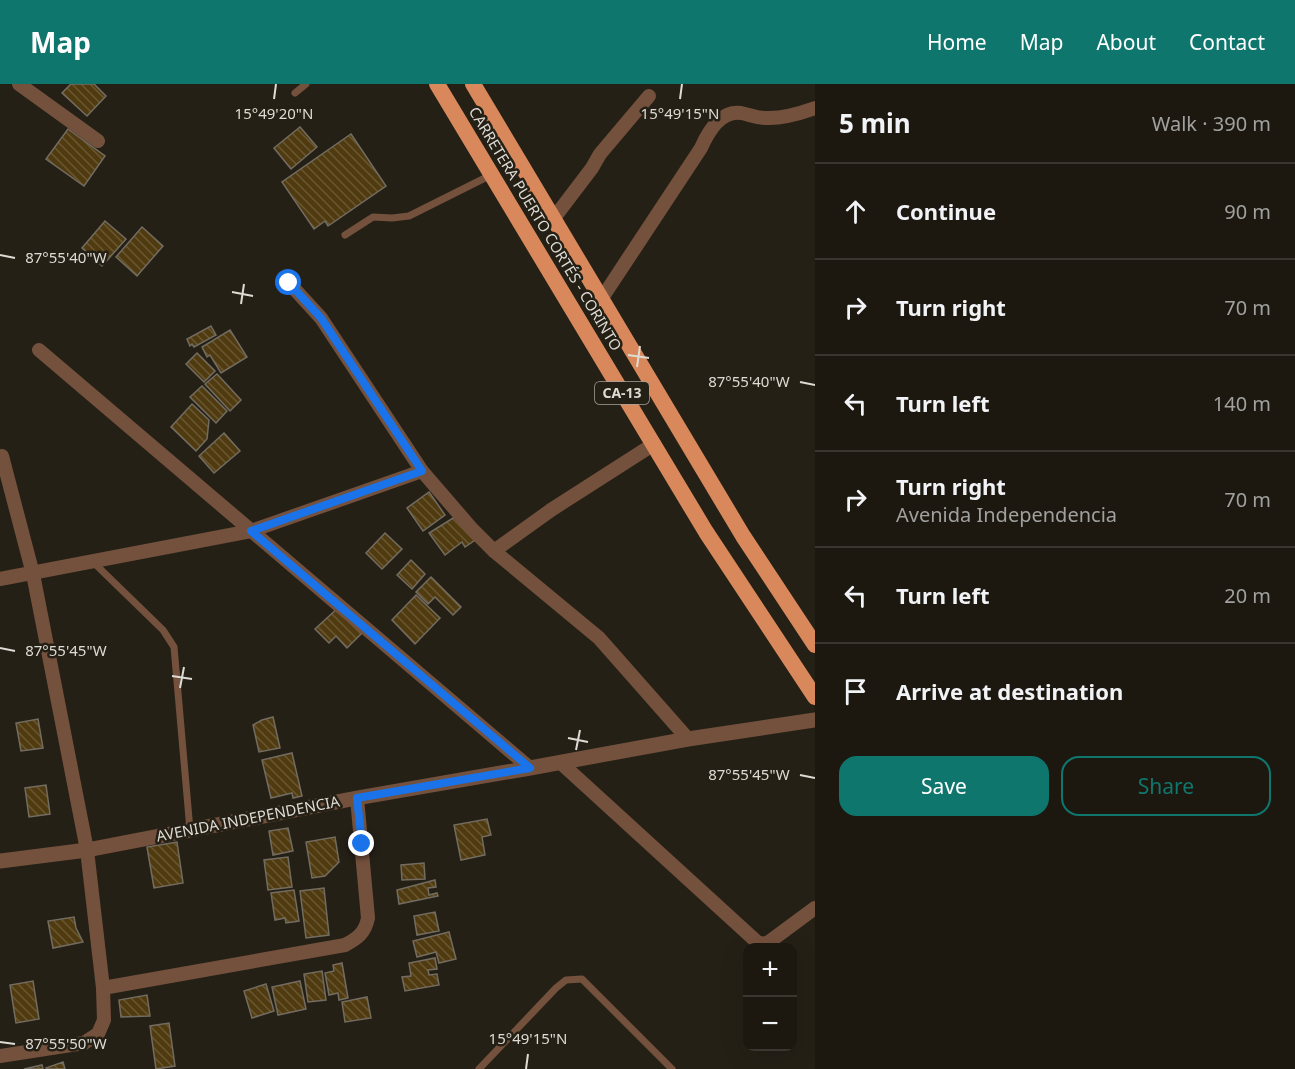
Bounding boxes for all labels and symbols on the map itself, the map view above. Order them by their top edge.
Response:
text: 15°49'20"N [235,103,313,123]
street label: CARRETERA PUERTO CORTÉS - CORINTO [465,103,627,354]
text: 15°49'15"N [641,103,719,123]
text: 87°55'40"W [25,247,107,267]
route start [275,269,301,295]
text: 87°55'40"W [708,371,790,391]
road number: CA-13 [595,382,649,404]
text: 87°55'45"W [25,640,107,660]
text: 87°55'45"W [708,764,790,784]
street label: AVENIDA INDEPENDENCIA [154,790,342,846]
route end [348,830,374,856]
text: 15°49'15"N [489,1028,567,1048]
text: 87°55'50"W [25,1033,107,1053]

